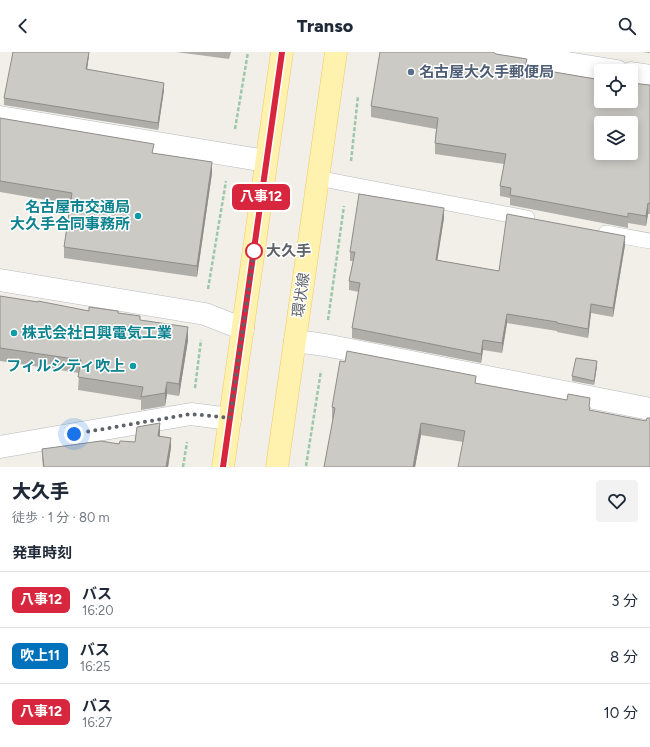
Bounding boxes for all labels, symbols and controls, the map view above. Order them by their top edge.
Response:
icon: back [12,15,34,37]
text: Transo [297,15,353,37]
icon: search [616,15,638,37]
place label: 名古屋大久手郵便局 [419,63,554,81]
map controls [594,64,638,160]
button: locate [594,64,638,108]
marker: 名古屋大久手郵便局 [406,67,416,77]
button: layers [594,116,638,160]
line badge: 八事12 [233,184,289,210]
text: 八事12 [240,188,282,205]
place label: 名古屋市交通局 大久手合同事務所 [10,198,130,233]
marker: 名古屋市交通局 大久手合同事務所 [133,211,143,221]
marker: 大久手 [245,242,263,260]
place label: 大久手 [266,242,311,260]
street label: 環状線 [289,271,313,319]
place label: 株式会社日興電気工業 [22,324,172,342]
marker: 株式会社日興電気工業 [9,328,19,338]
place label: フィルシティ吹上 [6,357,125,375]
marker: フィルシティ吹上 [128,361,138,371]
your location [64,424,84,444]
text: 大久手 [12,480,69,503]
button: heart [596,480,638,522]
text: 徒歩 · 1 分 · 80 m [12,510,110,525]
text: 発車時刻 [12,544,72,562]
text: バス [82,585,112,603]
text: 八事12 [20,591,62,608]
text: 3 分 [611,592,638,610]
text: 16:20 [82,603,114,618]
text: バス [80,641,110,659]
text: 吹上11 [20,647,60,664]
text: 8 分 [610,648,638,666]
text: 16:25 [80,659,111,674]
text: バス [82,697,112,715]
text: 八事12 [20,703,62,720]
text: 10 分 [603,704,638,722]
text: 16:27 [82,715,112,730]

